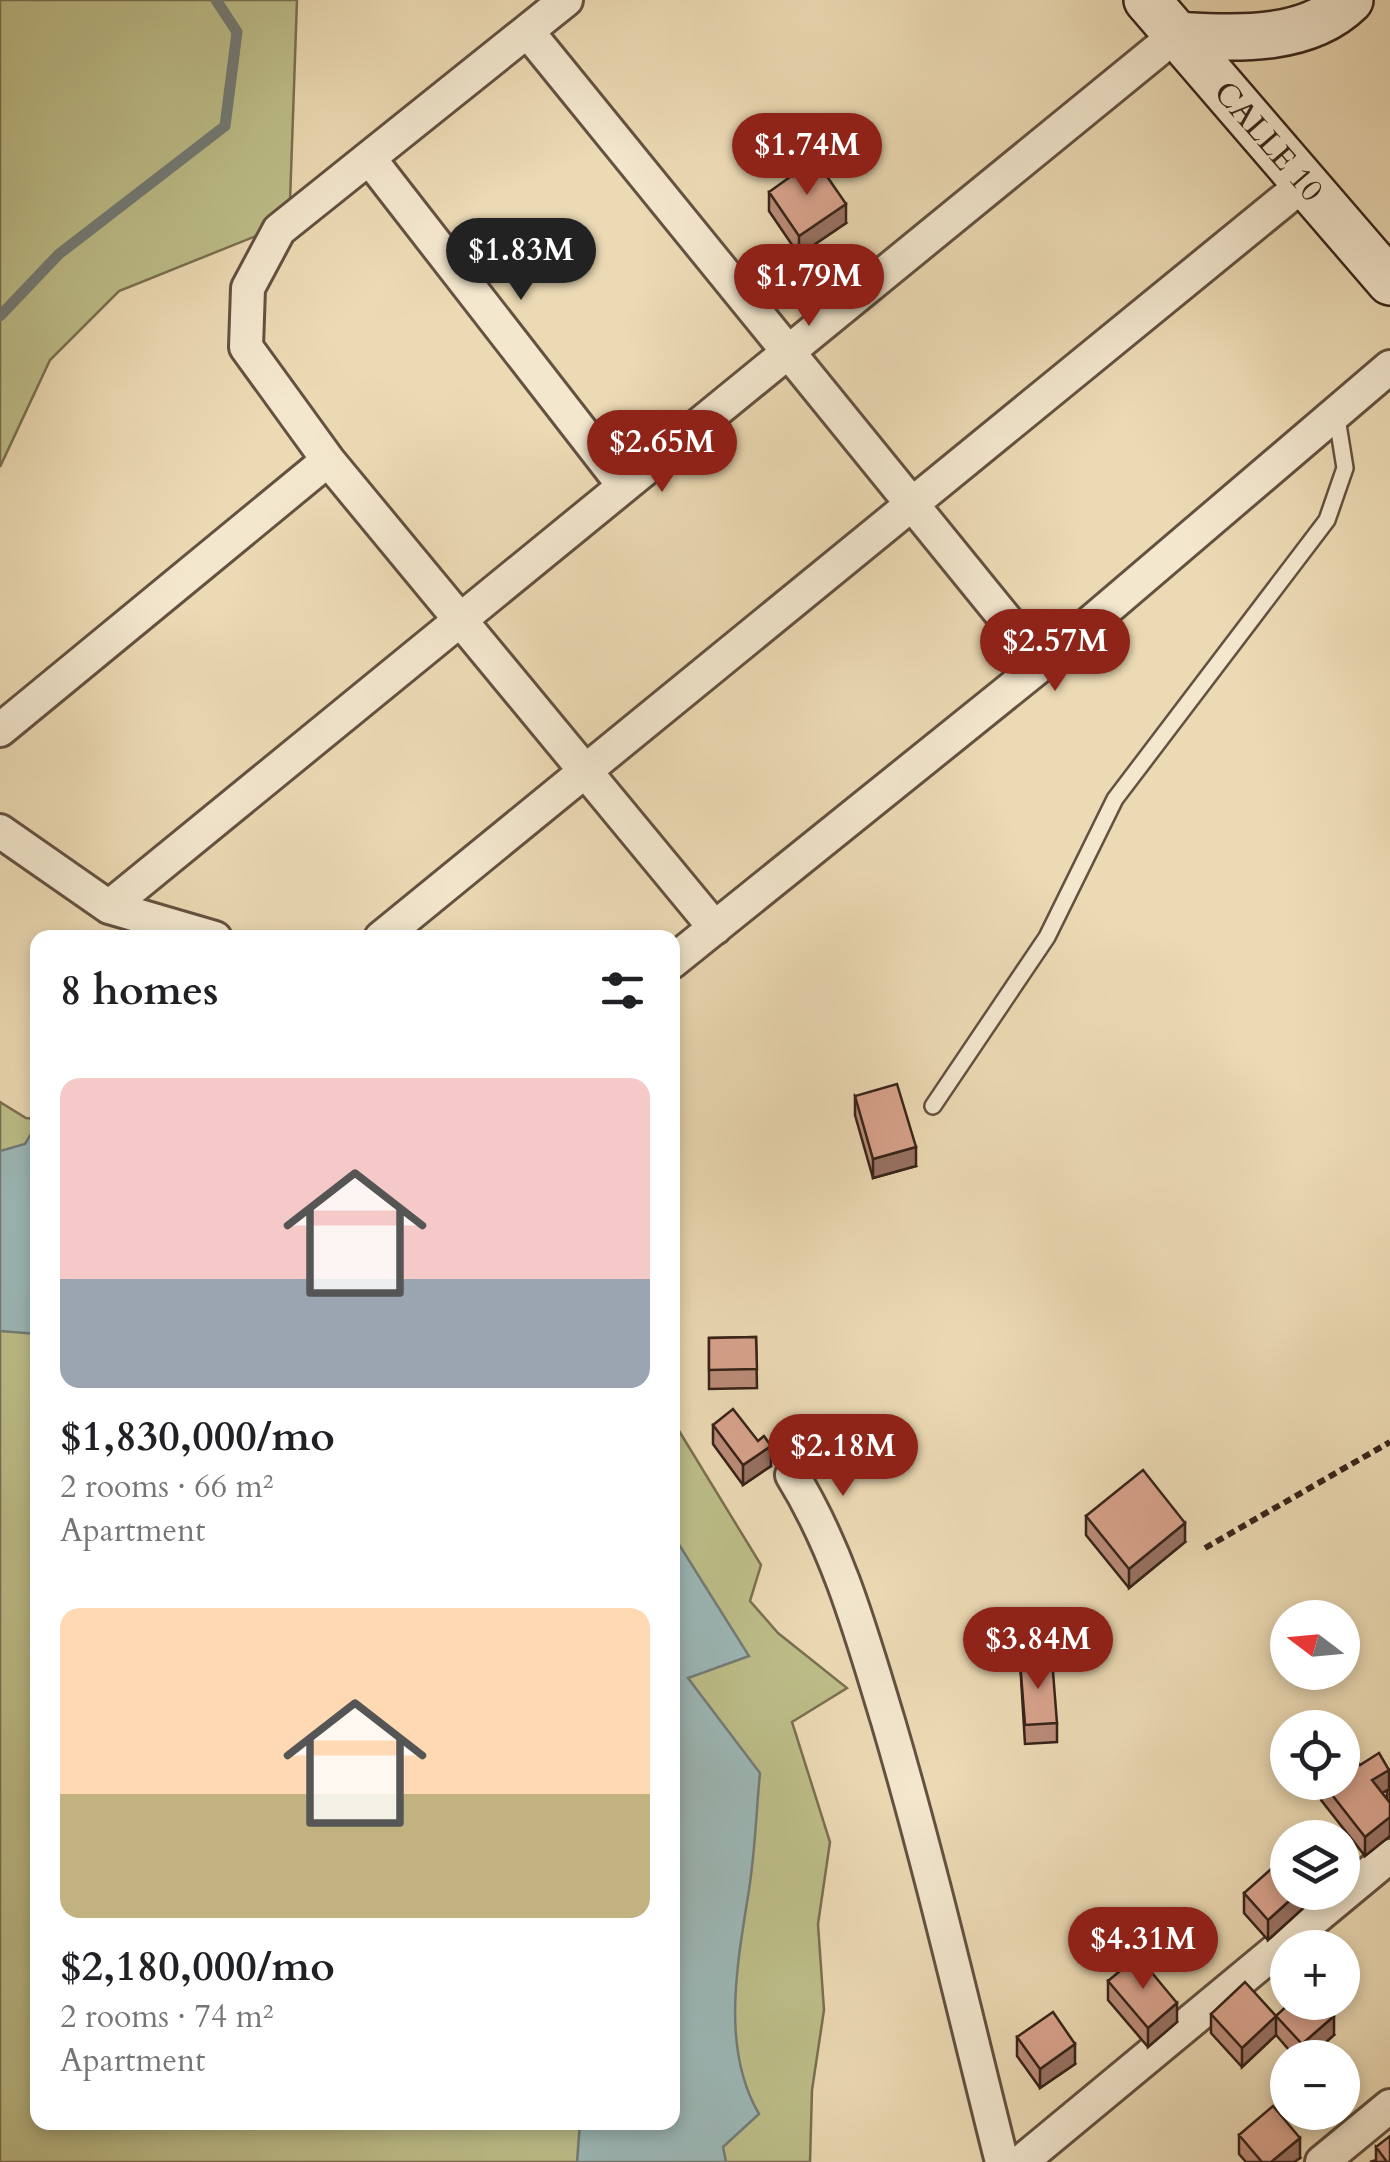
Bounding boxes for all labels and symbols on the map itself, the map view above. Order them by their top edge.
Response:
street label: CALLE 10 [1203,72,1333,212]
pin: $1.74M [726,113,888,198]
pin: $1.83M [440,218,602,303]
pin: $1.79M [728,244,890,329]
pin: $2.65M [581,410,743,495]
pin: $2.57M [974,609,1136,694]
pin: $2.18M [762,1414,924,1499]
north arrow [1270,1600,1360,1690]
pin: $3.84M [957,1607,1119,1692]
pin: $4.31M [1062,1907,1224,1992]

